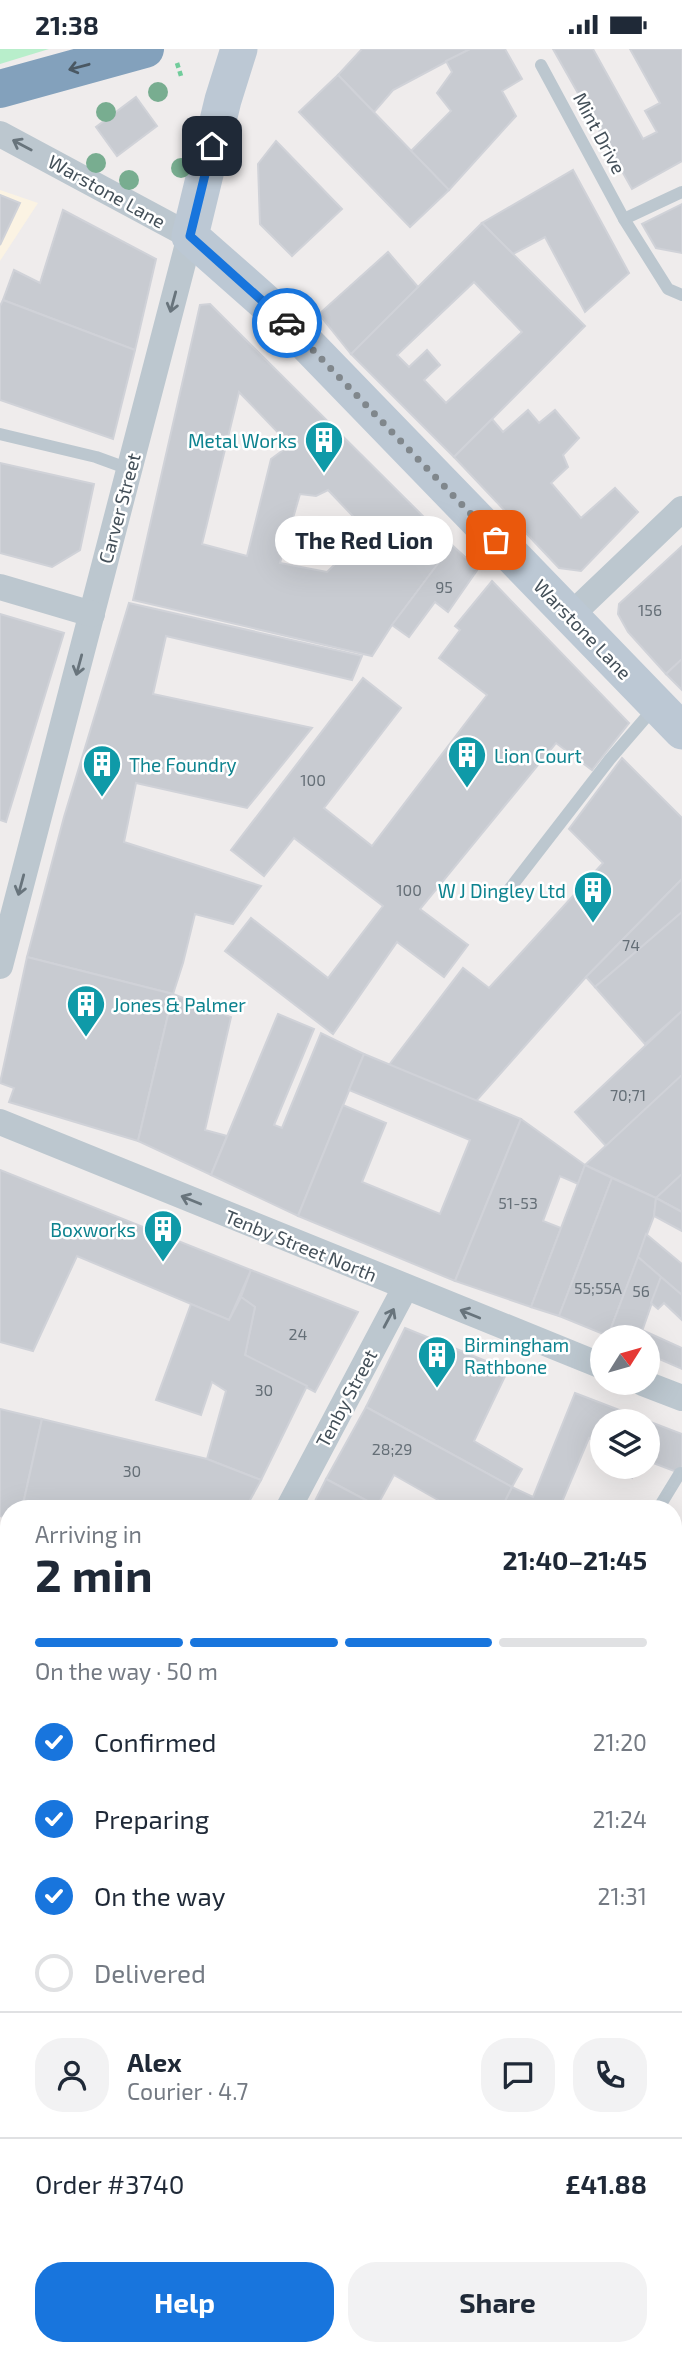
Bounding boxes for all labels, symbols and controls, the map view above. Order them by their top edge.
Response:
text: 21:38 [35,9,99,40]
one-way arrow [68,61,91,74]
street label: Mint Drive [569,88,631,178]
pin [182,116,242,176]
icon: home [193,127,231,165]
one-way arrow [12,138,33,152]
street label: Warstone Lane [44,149,170,233]
courier [252,288,322,358]
one-way arrow [166,291,179,313]
icon: car [268,304,306,342]
building icon: Metal Works [303,419,345,474]
place label: Metal Works [188,429,297,452]
street label: Carver Street [93,450,145,566]
pin [466,510,526,570]
callout: The Red Lion [276,515,454,565]
icon: bag [477,521,515,559]
text: The Red Lion [295,526,433,554]
street label: Warstone Lane [529,574,637,684]
house number: 95 [435,577,453,596]
house number: 156 [638,600,662,619]
one-way arrow [71,654,84,676]
building icon: Lion Court [446,734,488,789]
building icon: The Foundry [81,743,123,798]
place label: Lion Court [494,744,582,767]
place label: The Foundry [129,753,237,776]
house number: 100 [300,770,326,789]
building icon: W J Dingley Ltd [572,869,614,924]
one-way arrow [14,873,27,896]
place label: W J Dingley Ltd [438,879,566,902]
house number: 100 [396,880,422,899]
house number: 74 [622,935,640,954]
building icon: Jones & Palmer [65,983,107,1038]
place label: Jones & Palmer [113,993,246,1016]
house number: 70;71 [610,1085,646,1104]
one-way arrow [181,1193,203,1206]
house number: 51-53 [498,1193,538,1212]
street label: Tenby Street North [222,1204,380,1286]
building icon: Boxworks [142,1208,184,1263]
place label: Boxworks [50,1218,136,1241]
house number: 55;55A [574,1278,622,1297]
house number: 56 [632,1281,650,1300]
one-way arrow [460,1307,482,1320]
one-way arrow [382,1309,396,1329]
house number: 24 [289,1324,308,1343]
north arrow [590,1325,660,1395]
map controls [590,1325,660,1479]
place label: Birmingham Rathbone [464,1333,569,1378]
building icon: Birmingham Rathbone [416,1334,458,1389]
street label: Tenby Street [311,1345,381,1451]
house number: 30 [255,1380,273,1399]
button: layers [590,1409,660,1479]
house number: 28;29 [372,1439,412,1458]
house number: 30 [123,1461,141,1480]
text: Arriving in [35,1520,142,1548]
text: 21:40–21:45 [503,1544,647,1575]
text: 2 min [35,1546,153,1601]
text: On the way · 50 m [35,1657,218,1685]
icon: check [35,1723,73,1761]
text: Confirmed [94,1726,217,1757]
text: 21:20 [593,1728,647,1756]
icon: check [35,1800,73,1838]
text: Preparing [94,1803,209,1834]
text: 21:24 [592,1805,647,1833]
icon: check [35,1877,73,1915]
text: On the way [94,1880,225,1911]
text: 21:31 [598,1882,647,1910]
text: Delivered [94,1957,206,1988]
button: person [35,2038,109,2112]
button: chat [481,2038,555,2112]
button: phone [573,2038,647,2112]
text: Alex [127,2046,182,2077]
text: Courier · 4.7 [127,2077,248,2105]
text: Order #3740 [35,2168,184,2199]
text: £41.88 [565,2168,647,2199]
button: Help [35,2262,334,2342]
button: Share [348,2262,647,2342]

